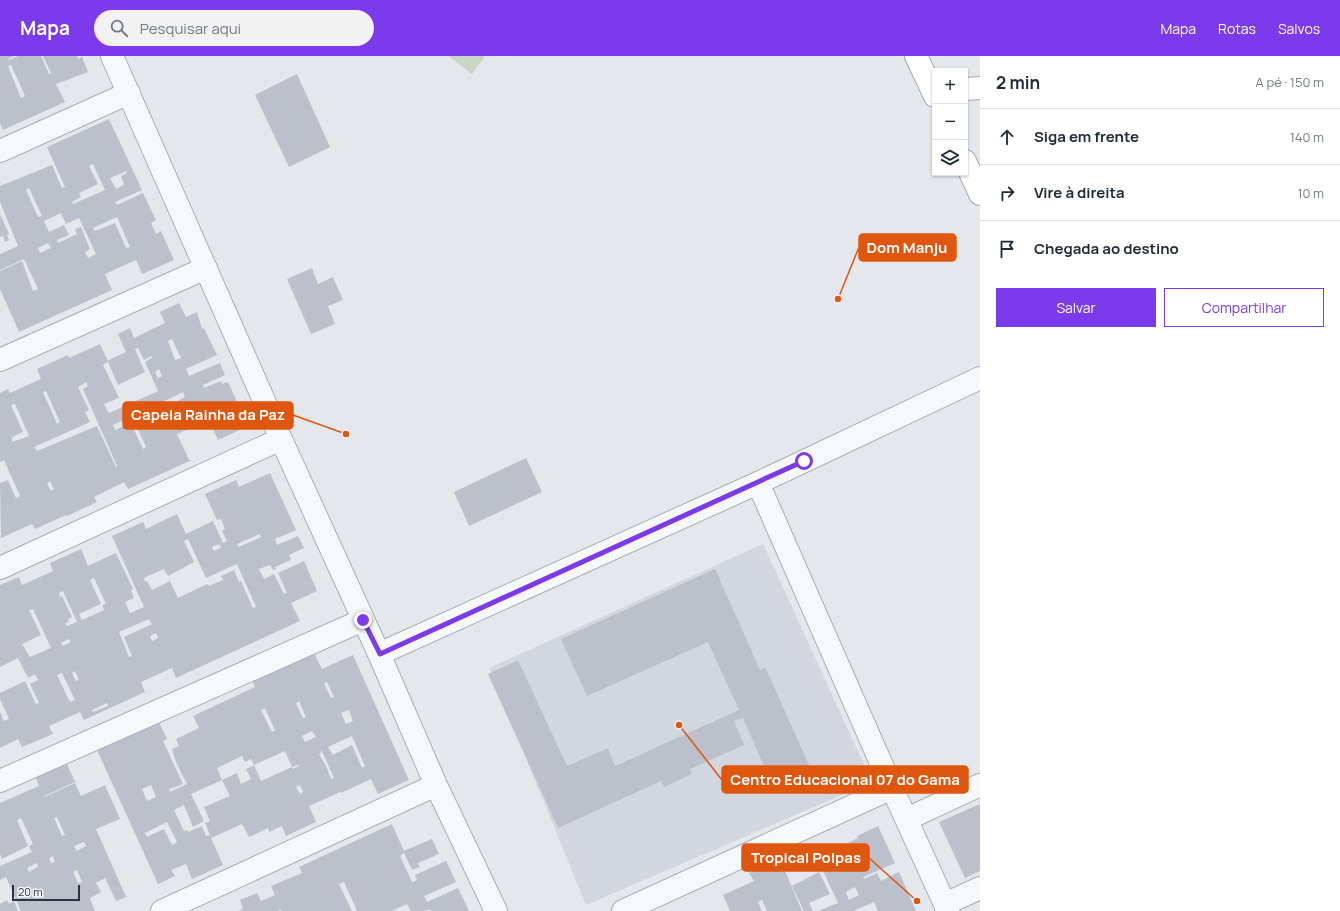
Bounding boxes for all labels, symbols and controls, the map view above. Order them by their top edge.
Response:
search box [94,10,374,46]
text: Mapa [20,15,70,41]
icon: search [108,17,130,39]
text: Pesquisar aqui [140,18,241,39]
text: Mapa [1160,19,1196,38]
text: Rotas [1218,19,1256,38]
text: Salvos [1278,19,1320,38]
map controls [932,68,968,176]
button: + [932,68,968,104]
text: 2 min [996,71,1040,94]
text: A pé · 150 m [1256,73,1324,91]
button: − [932,104,968,140]
icon: ahead [996,126,1018,148]
text: Siga em frente [1034,126,1139,147]
text: 140 m [1290,128,1324,146]
button: layers [932,140,968,176]
icon: right [996,182,1018,204]
text: Vire à direita [1034,182,1125,203]
text: 10 m [1297,184,1324,202]
callout: Dom Manju [859,234,956,261]
text: Dom Manju [867,237,947,258]
icon: arrive [996,238,1018,260]
text: Chegada ao destino [1034,238,1179,259]
button: Salvar [996,288,1156,327]
button: Compartilhar [1164,288,1324,327]
callout: Capela Rainha da Paz [123,402,293,429]
text: Capela Rainha da Paz [131,404,285,425]
route start [795,452,813,470]
route end [354,611,372,629]
callout: Centro Educacional 07 do Gama [722,766,968,793]
text: Centro Educacional 07 do Gama [730,769,960,790]
callout: Tropical Polpas [742,844,869,871]
text: Tropical Polpas [751,847,861,868]
scale bar [12,883,80,902]
text: 20 m [18,884,43,899]

